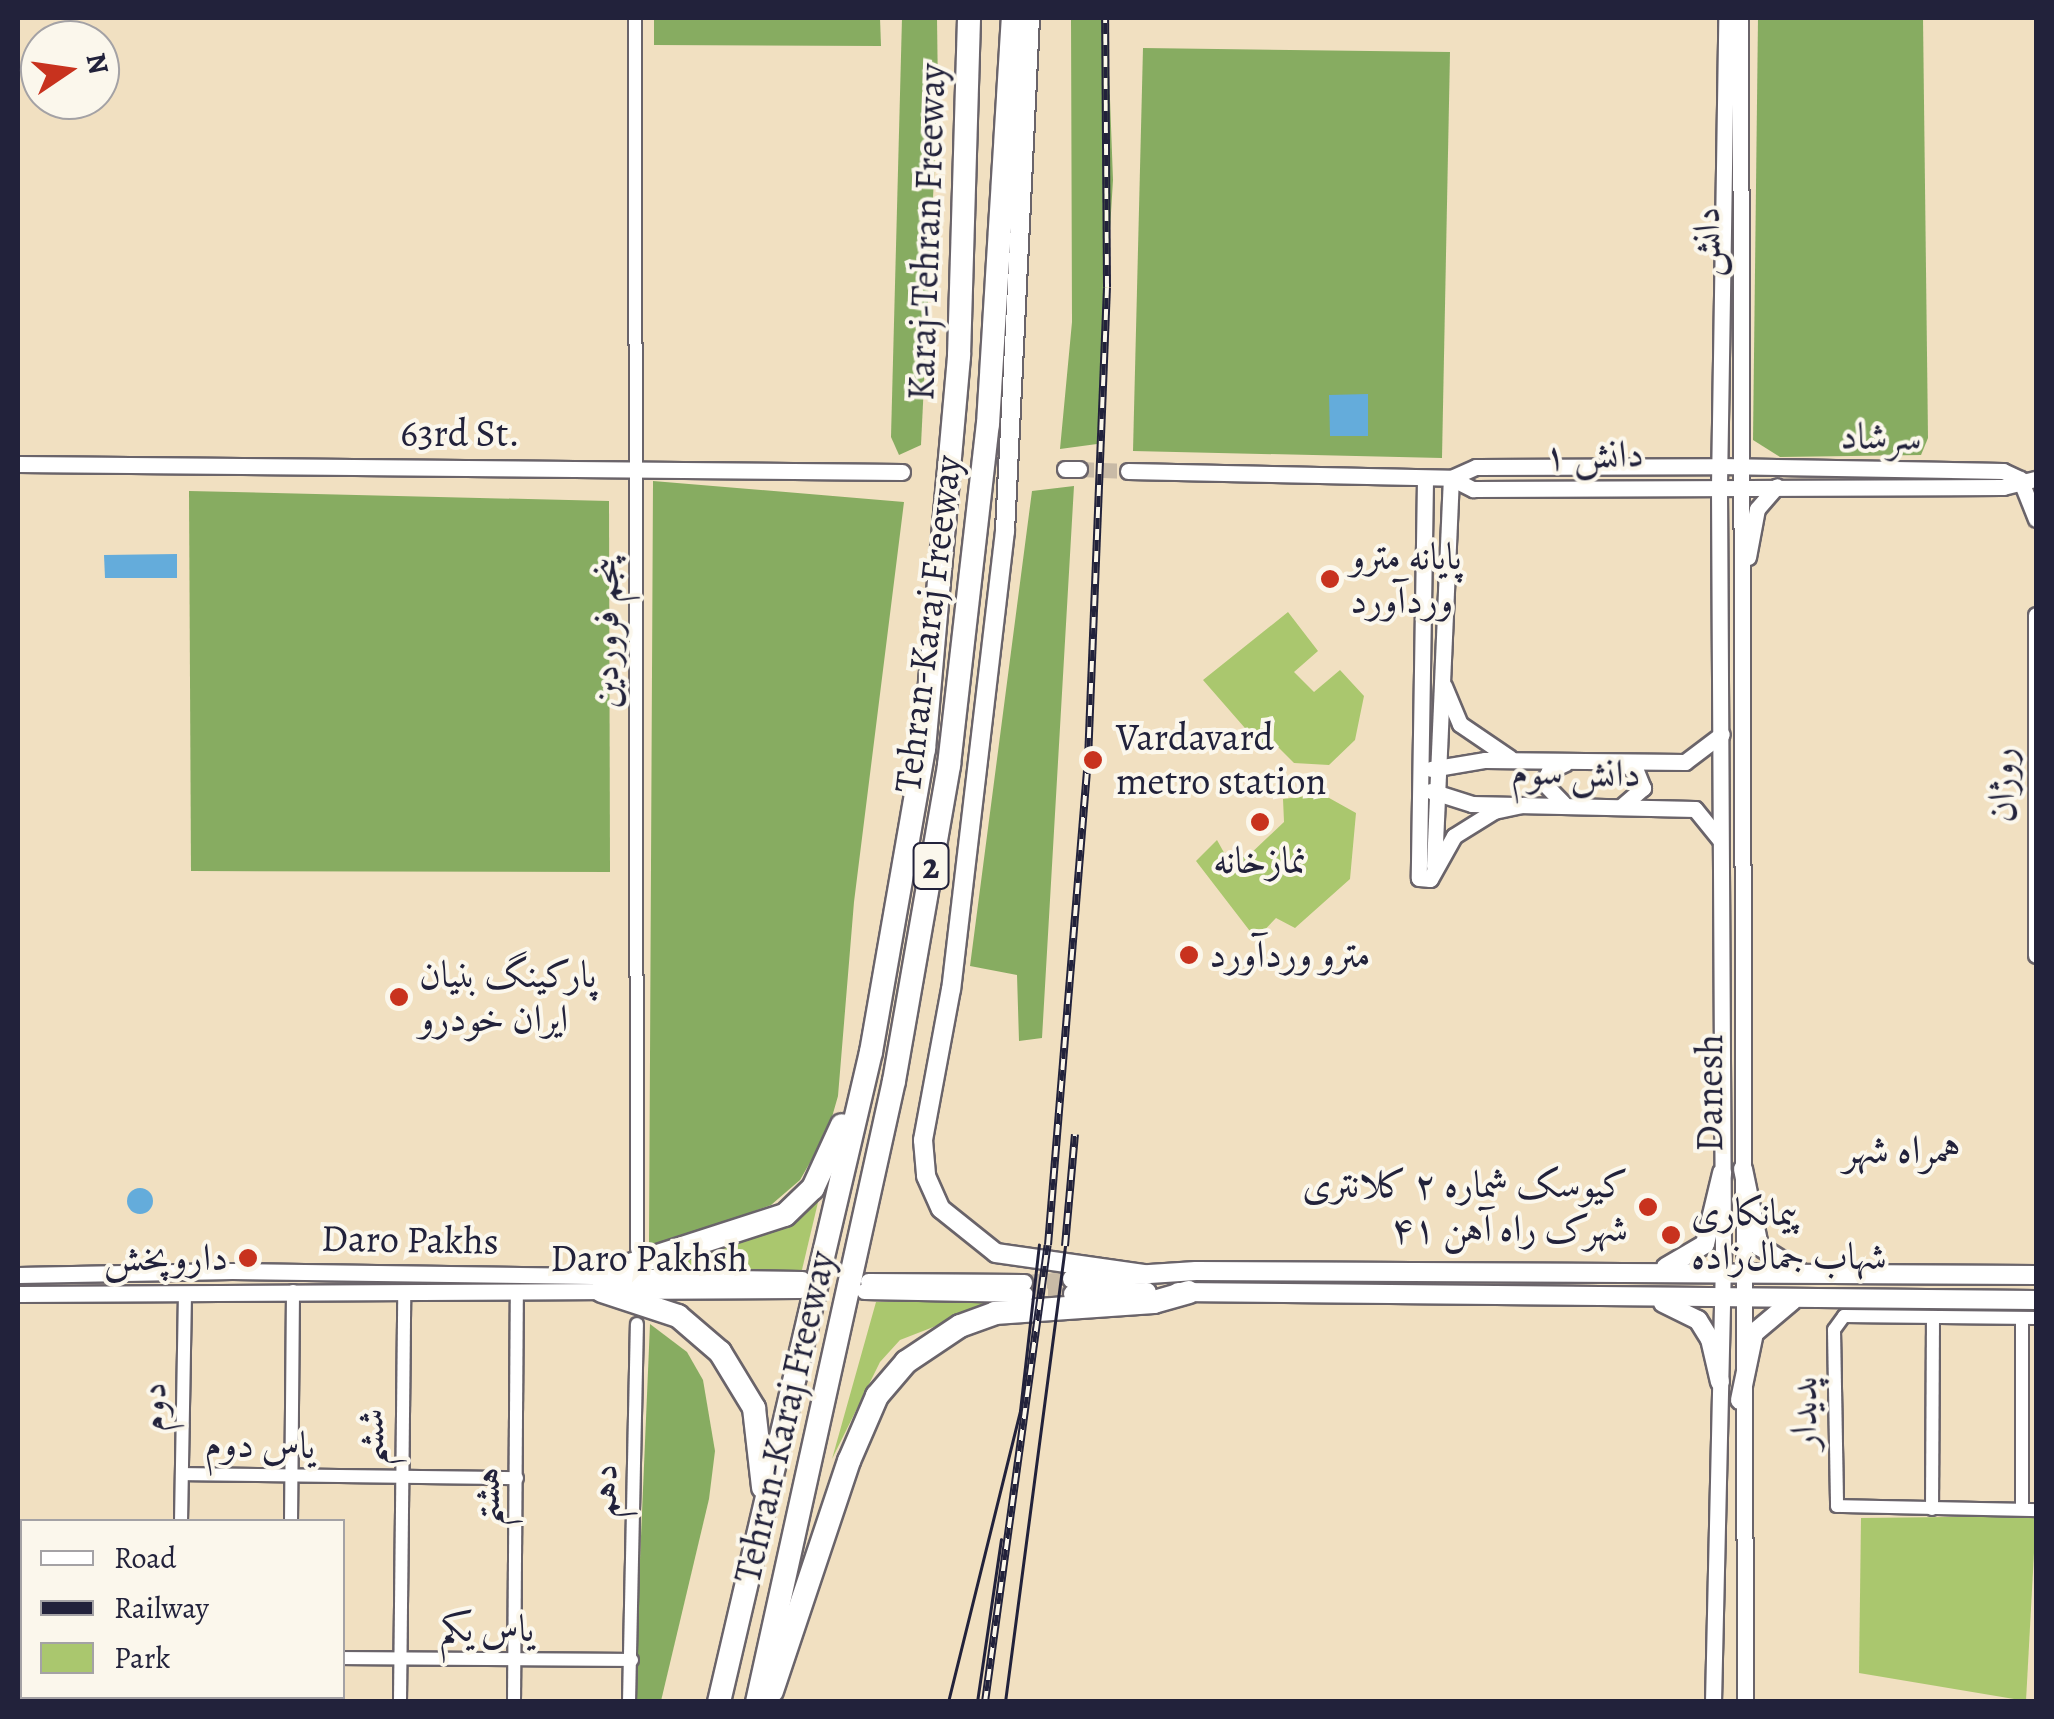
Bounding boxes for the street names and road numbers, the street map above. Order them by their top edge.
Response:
street label: Karaj-Tehran Freeway [898,63,956,401]
street label: دانش [1684,207,1730,277]
street label: 63rd St. [400,411,520,457]
street label: سرشاد [1840,413,1922,461]
street label: دانش ۱ [1544,431,1644,479]
street label: Tehran-Karaj Freeway [885,453,971,795]
street label: پنجم فروردین [583,557,629,709]
street label: روژان [1979,747,2025,823]
street label: دانش سوم [1511,749,1641,797]
road number: 2 [911,836,951,896]
street label: Danesh [1687,1034,1733,1152]
street label: Daro Pakhs [321,1216,499,1264]
street label: Daro Pakhsh [550,1236,748,1282]
street label: Tehran-Karaj Freeway [725,1247,845,1587]
street label: پدیدار [1781,1377,1827,1449]
street label: دوم [130,1382,176,1432]
street label: ششم [348,1408,394,1466]
street label: یاس دوم [204,1421,316,1469]
street label: دهم [581,1464,627,1518]
street label: هشتم [464,1467,510,1527]
street label: یاس یکم [440,1606,534,1652]

